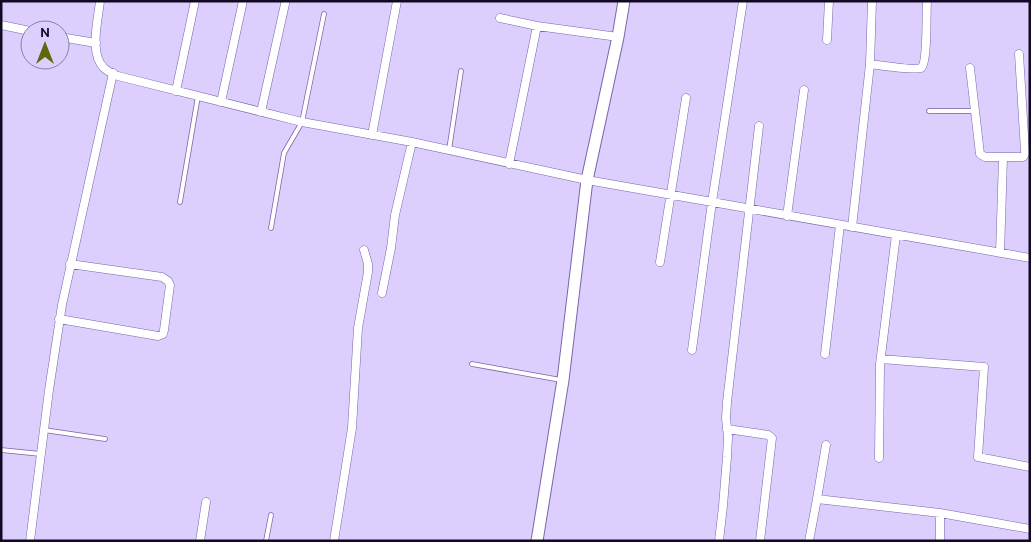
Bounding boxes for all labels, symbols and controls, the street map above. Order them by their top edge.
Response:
north arrow [20,20,70,70]
text: N [40,25,50,42]

